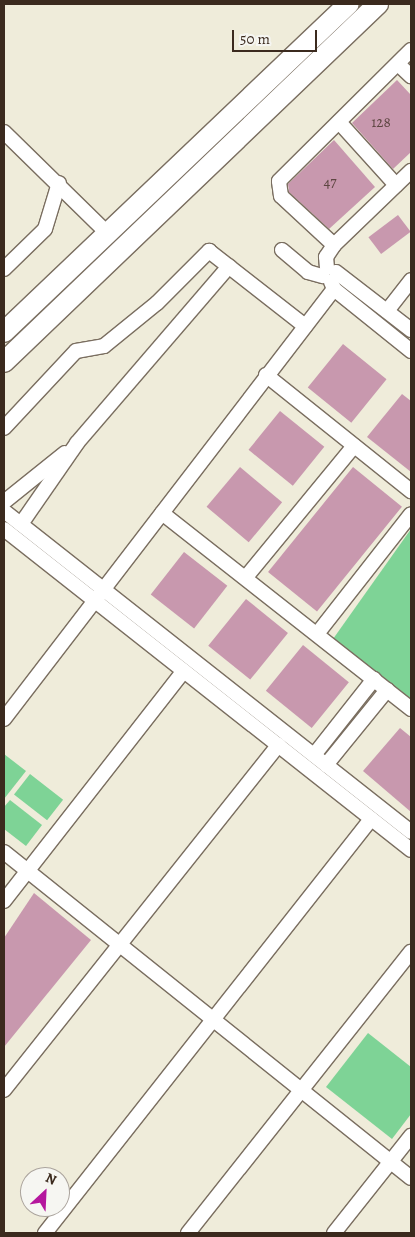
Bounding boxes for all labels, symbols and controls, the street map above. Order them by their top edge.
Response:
scale bar [235,20,320,52]
text: 50 m [240,29,270,49]
house number: 128 [371,114,391,132]
house number: 47 [323,174,337,192]
north arrow [20,1167,70,1217]
text: N [42,1168,60,1190]

